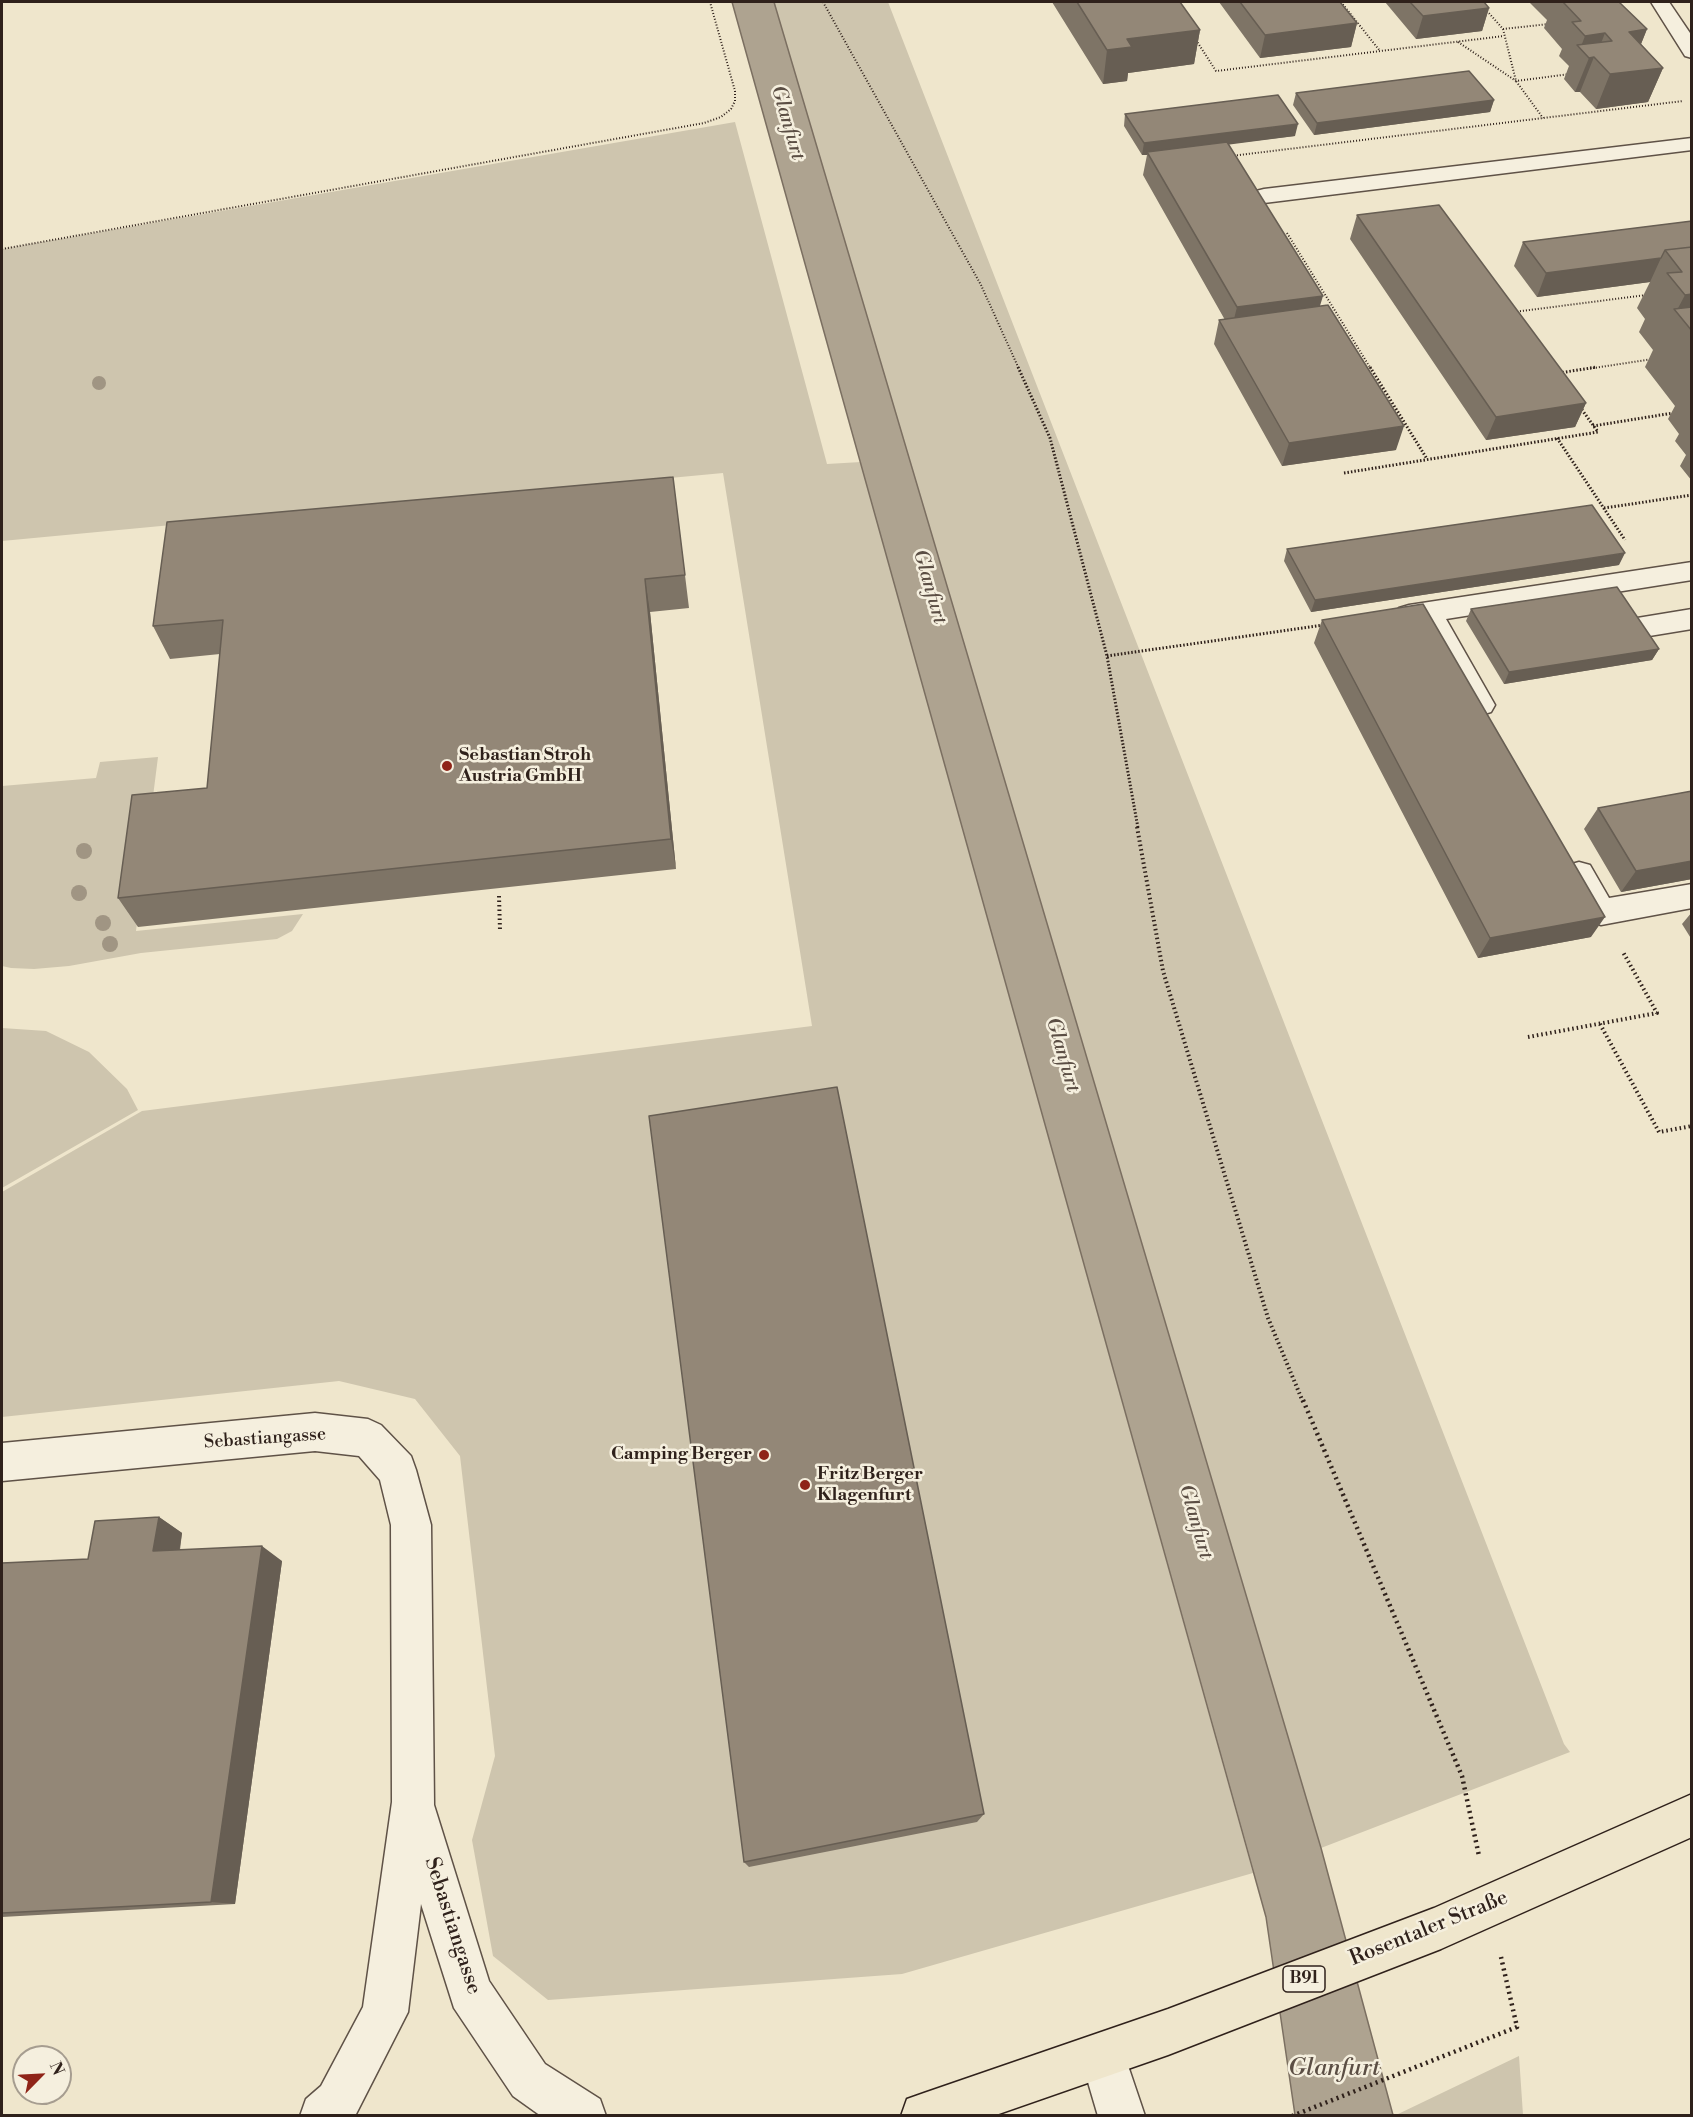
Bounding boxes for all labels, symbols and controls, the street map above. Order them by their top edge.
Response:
water label: Glanfurt [765,83,809,163]
water label: Glanfurt [907,547,951,627]
place label: Sebastian Stroh Austria GmbH [459,745,591,788]
marker: Sebastian Stroh Austria GmbH [440,759,454,773]
water label: Glanfurt [1040,1015,1084,1095]
street label: Sebastiangasse [203,1424,327,1454]
place label: Camping Berger [611,1444,752,1466]
marker: Camping Berger [757,1448,771,1462]
place label: Fritz Berger Klagenfurt [817,1464,923,1506]
marker: Fritz Berger Klagenfurt [798,1478,812,1492]
water label: Glanfurt [1173,1482,1217,1562]
street label: Sebastiangasse [418,1854,486,1998]
street label: Rosentaler Straße [1346,1886,1512,1972]
road number: B91 [1283,1966,1325,1992]
north arrow [12,2045,72,2105]
water label: Glanfurt [1288,2055,1380,2083]
text: N [45,2059,68,2078]

